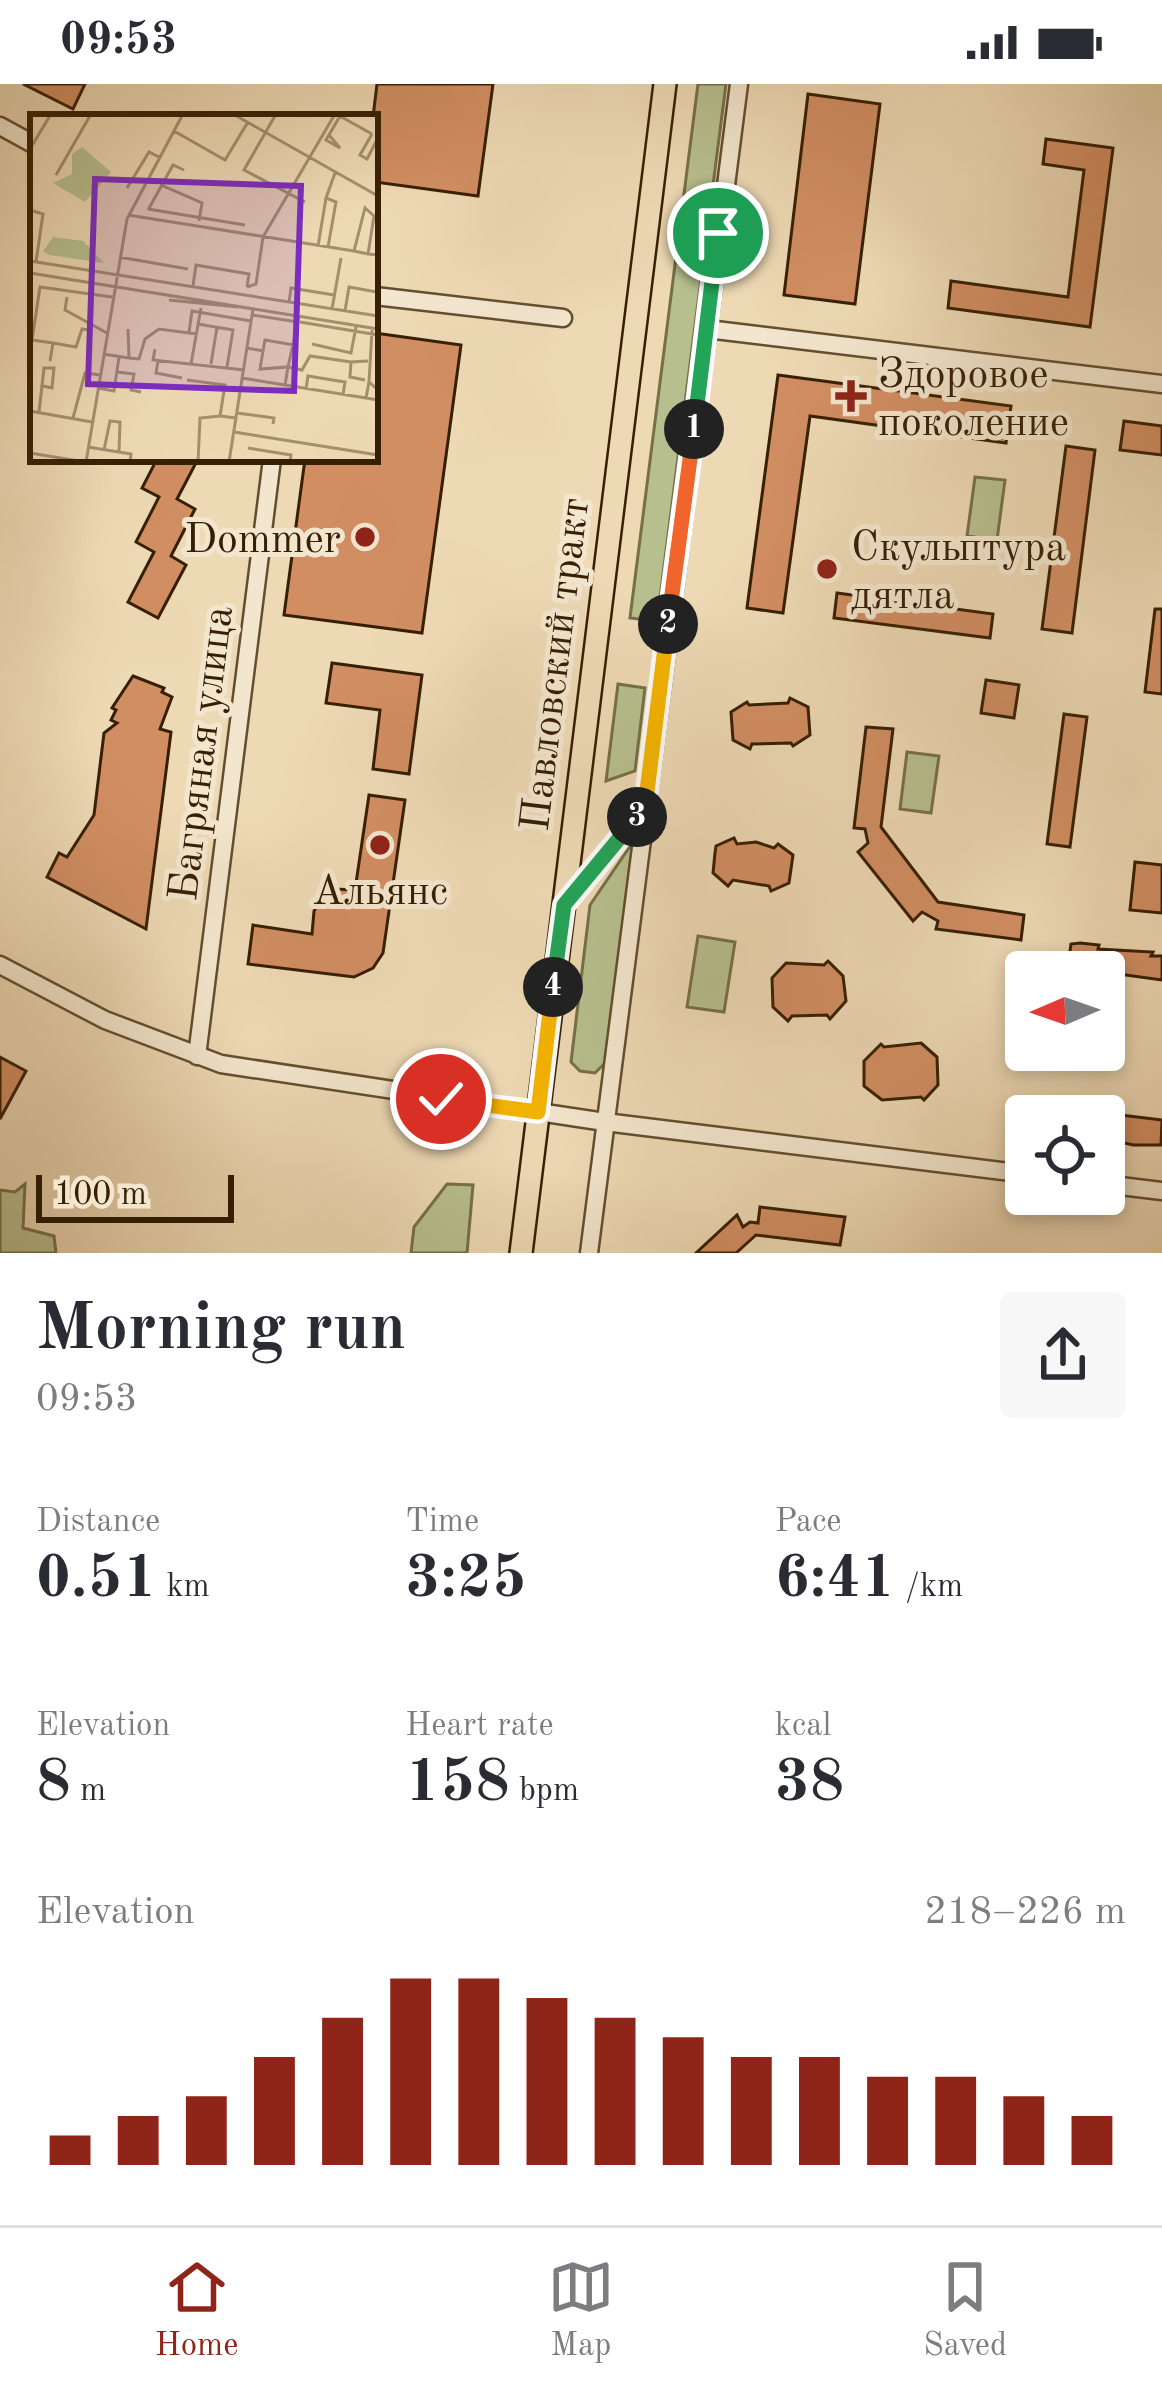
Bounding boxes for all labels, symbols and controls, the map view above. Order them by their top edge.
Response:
text: 09:53 [60,19,177,64]
inset map [30,114,378,462]
pin [667,182,769,284]
icon: arrive [685,200,751,266]
place label: Здоровое поколение [878,355,1069,445]
marker: Здоровое поколение [835,380,867,412]
pin: 1 [664,399,724,459]
text: 1 [684,412,704,445]
street label: Павловский тракт [516,495,598,834]
place label: Dommer [184,520,341,562]
marker: Dommer [352,524,378,550]
place label: Скульптура дятла [851,528,1066,618]
marker: Скульптура дятла [814,556,840,582]
pin: 2 [638,594,698,654]
street label: Багряная улица [164,603,242,904]
text: 2 [658,607,678,640]
pin: 3 [607,787,667,847]
text: 3 [627,800,647,833]
marker: Альянс [367,832,393,858]
place label: Альянс [312,872,448,914]
north arrow [1005,951,1125,1071]
map controls [1005,951,1125,1215]
pin: 4 [523,957,583,1017]
text: 4 [543,970,563,1003]
pin [390,1048,492,1150]
icon: check [408,1066,474,1132]
button: locate [1005,1095,1125,1215]
scale bar [36,1169,234,1222]
text: 100 m [54,1179,147,1212]
button: share [1000,1292,1126,1418]
text: Morning run [36,1298,406,1364]
text: 09:53 [36,1380,137,1419]
text: Distance [36,1506,160,1539]
text: Time [405,1506,479,1539]
text: Pace [775,1506,842,1539]
text: 0.51 [36,1550,157,1610]
text: 3:25 [405,1550,527,1610]
text: 6:41 [775,1550,896,1610]
text: km [157,1571,210,1604]
text: /km [896,1571,963,1604]
text: Elevation [36,1710,170,1743]
text: Heart rate [405,1710,554,1743]
text: kcal [775,1710,831,1743]
text: 8 [36,1754,71,1814]
text: 158 [405,1754,510,1814]
text: 38 [775,1754,844,1814]
text: m [71,1775,106,1808]
text: bpm [510,1775,579,1808]
text: Elevation [36,1893,195,1932]
text: 218–226 m [924,1893,1126,1932]
tab: Home [155,2254,238,2367]
tab: Map [548,2254,614,2367]
tab: Saved [923,2254,1007,2367]

